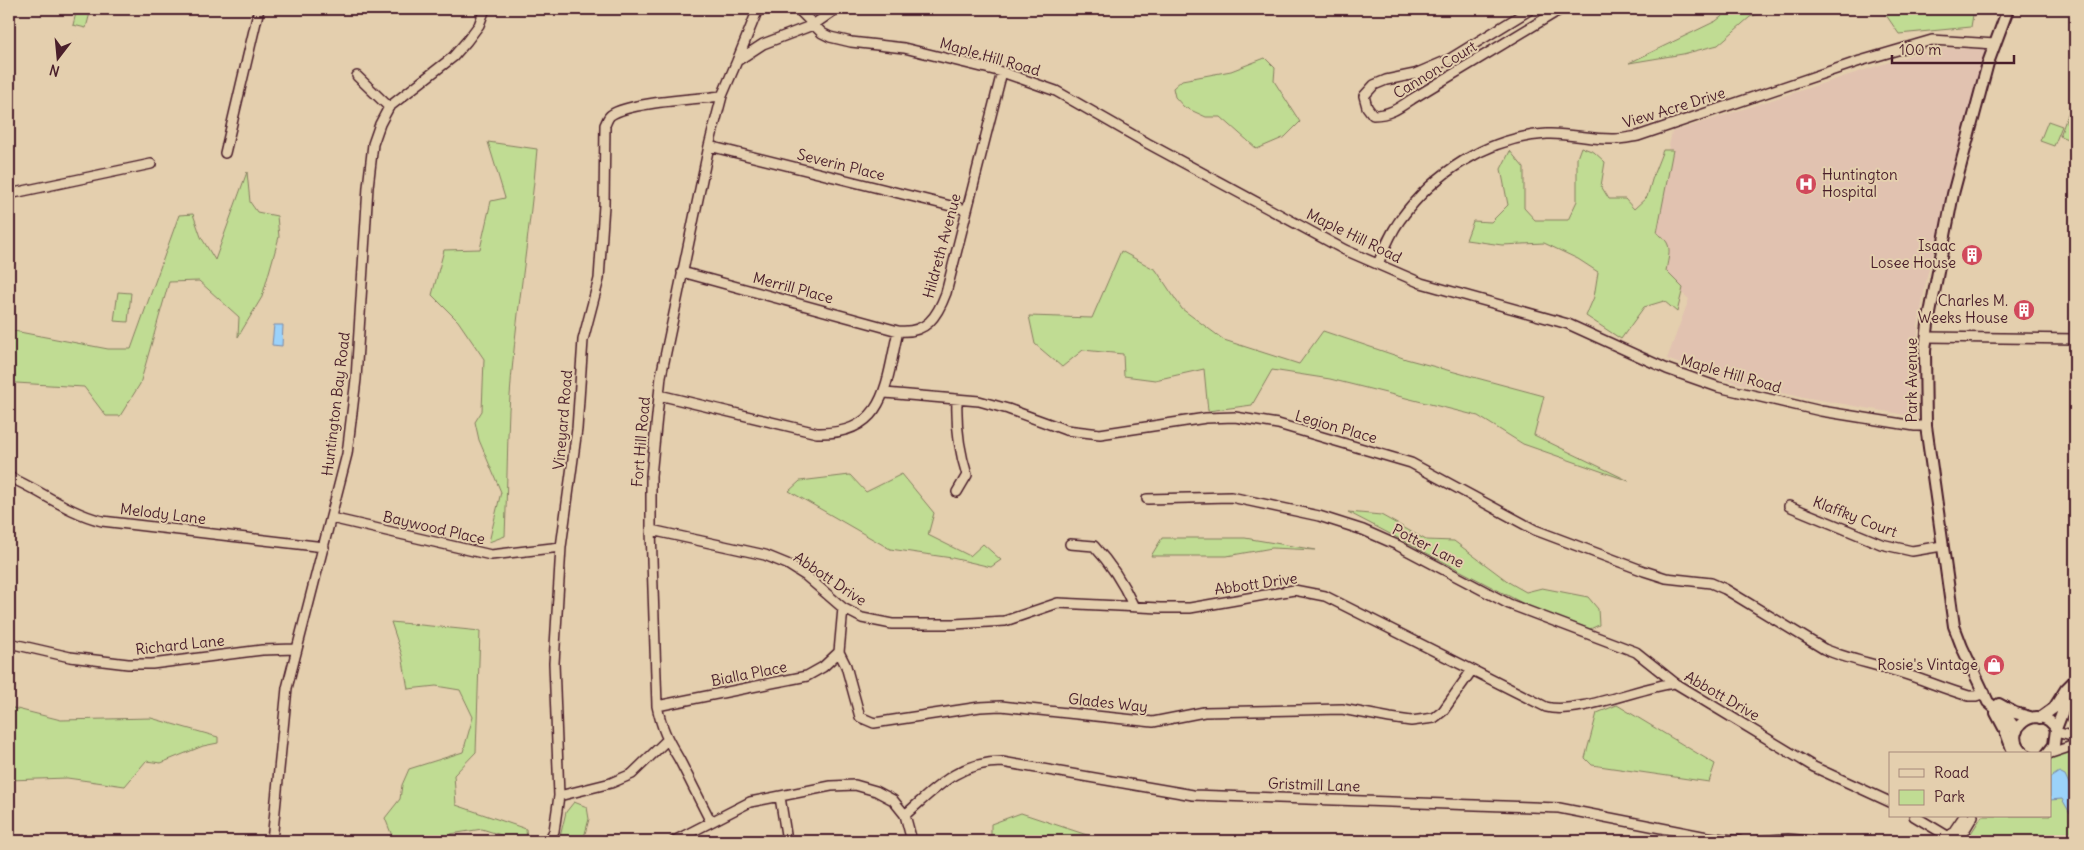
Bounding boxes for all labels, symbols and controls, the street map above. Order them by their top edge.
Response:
north arrow [32,32,82,82]
scale bar [1892,32,2014,64]
street label: Maple Hill Road [938,33,1043,80]
street label: Cannon Court [1390,36,1480,103]
text: 100 m [1899,40,1941,59]
text: N [47,61,62,80]
street label: View Acre Drive [1620,83,1727,132]
street label: Severin Place [795,144,887,185]
place label: Huntington Hospital [1822,165,1898,201]
hospital icon: Huntington Hospital [1794,172,1818,196]
street label: Hildreth Avenue [918,191,965,300]
street label: Maple Hill Road [1303,204,1405,267]
place label: Isaac Losee House [1870,236,1956,272]
building icon: Isaac Losee House [1960,243,1984,267]
street label: Merrill Place [751,268,835,307]
place label: Charles M. Weeks House [1918,291,2008,327]
building icon: Charles M. Weeks House [2012,298,2036,322]
street label: Huntington Bay Road [317,331,354,477]
street label: Park Avenue [1902,338,1921,422]
street label: Maple Hill Road [1679,350,1784,397]
street label: Vineyard Road [549,369,576,471]
street label: Fort Hill Road [627,396,654,488]
street label: Legion Place [1293,406,1379,447]
street label: Klaffky Court [1810,492,1900,541]
street label: Melody Lane [119,499,207,528]
street label: Baywood Place [381,507,487,548]
street label: Potter Lane [1389,519,1467,572]
street label: Abbott Drive [790,547,870,610]
street label: Abbott Drive [1213,568,1299,599]
street label: Richard Lane [134,630,225,659]
shop icon: Rosie's Vintage [1982,653,2006,677]
place label: Rosie's Vintage [1877,655,1978,674]
street label: Bialla Place [709,657,788,690]
street label: Abbott Drive [1681,666,1763,725]
street label: Glades Way [1067,689,1149,716]
legend [1889,752,2052,818]
text: Road [1934,763,1969,782]
street label: Gristmill Lane [1268,773,1361,796]
text: Park [1934,787,1965,806]

